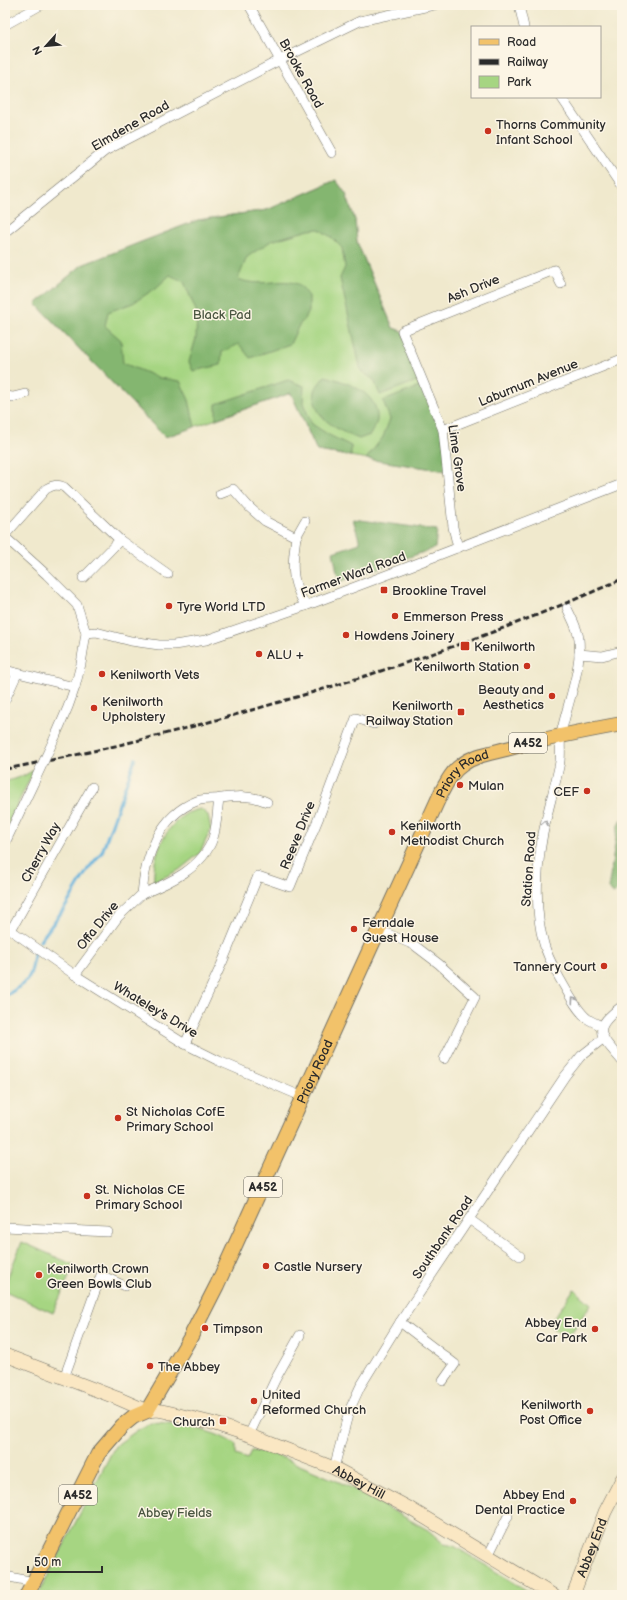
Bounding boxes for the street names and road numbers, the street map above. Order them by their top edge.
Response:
street label: Brooke Road [275,36,327,111]
street label: Elmdene Road [89,97,172,155]
street label: Ash Drive [445,271,502,307]
street label: Laburnum Avenue [476,356,581,410]
street label: Lime Grove [444,423,470,493]
street label: Farmer Ward Road [299,548,408,601]
road number: A452 [509,733,547,753]
street label: Priory Road [433,747,491,801]
street label: Reeve Drive [277,799,319,872]
street label: Cherry Way [18,819,64,885]
street label: Station Road [518,831,540,907]
street label: Offa Drive [73,898,122,953]
street label: Whateley's Drive [110,978,201,1042]
street label: Priory Road [294,1037,337,1106]
road number: A452 [244,1177,282,1197]
street label: Southbank Road [409,1193,477,1282]
street label: Abbey Hill [330,1462,388,1503]
road number: A452 [59,1485,97,1505]
street label: Abbey End [574,1516,611,1580]

